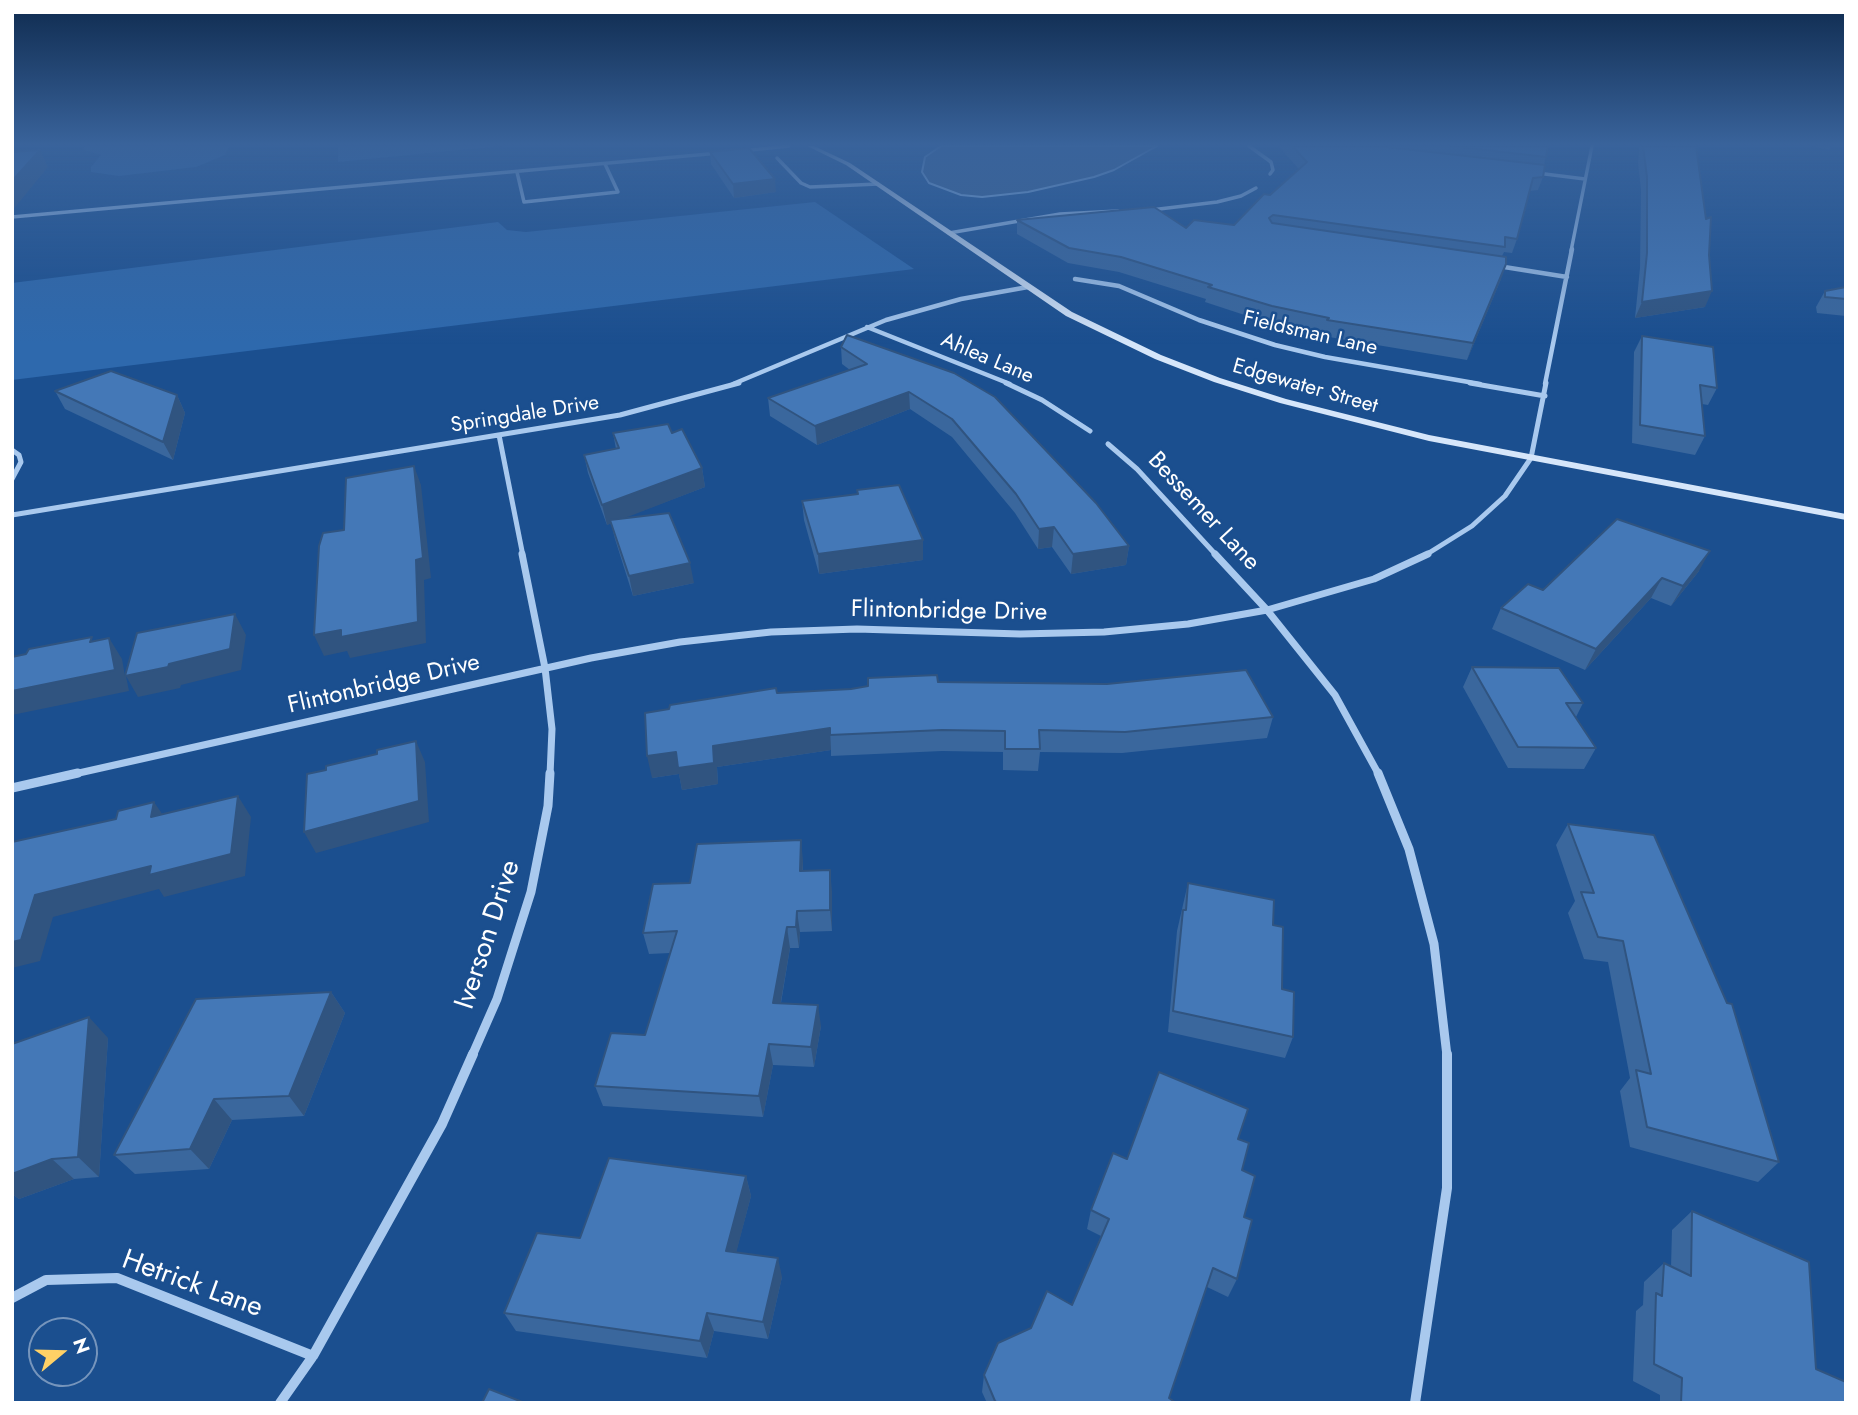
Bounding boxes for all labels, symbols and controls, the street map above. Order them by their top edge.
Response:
street label: Fieldsman Lane [1240,306,1380,362]
street label: Ahlea Lane [937,328,1037,390]
street label: Edgewater Street [1230,354,1380,420]
street label: Springdale Drive [449,391,601,439]
street label: Bessemer Lane [1141,447,1265,577]
street label: Flintonbridge Drive [851,596,1047,628]
street label: Flintonbridge Drive [285,649,483,721]
street label: Iverson Drive [449,856,529,1014]
street label: Hetrick Lane [117,1244,267,1326]
north arrow [28,1317,98,1387]
text: N [66,1334,97,1357]

